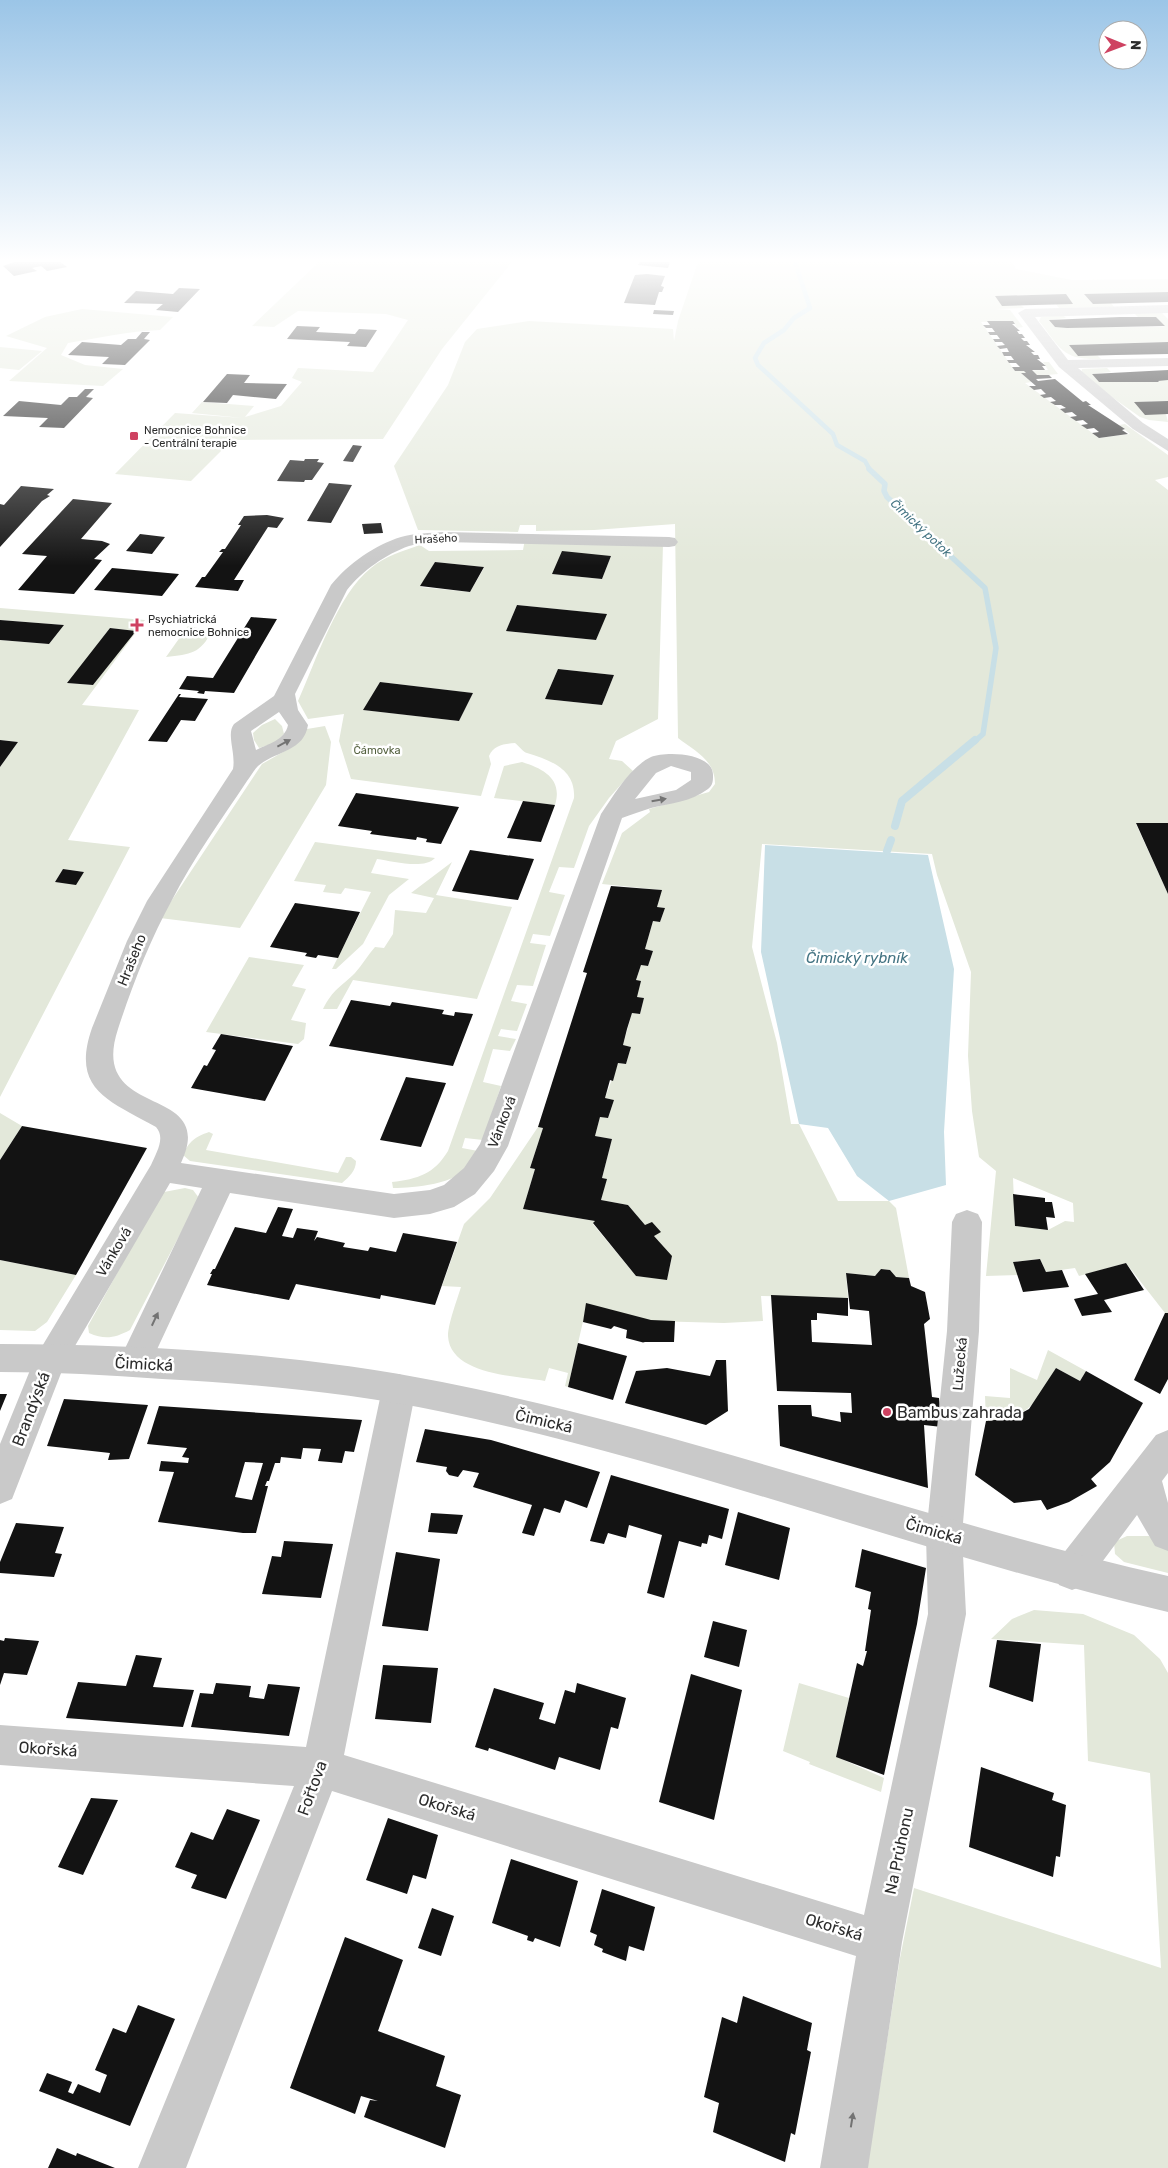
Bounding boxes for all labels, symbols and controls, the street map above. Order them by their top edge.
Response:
north arrow [1098,20,1148,70]
text: N [1127,40,1144,50]
place label: Nemocnice Bohnice - Centrální terapie [144,424,246,450]
marker: Nemocnice Bohnice - Centrální terapie [128,430,140,442]
water label: Čimický potok [888,496,955,560]
street label: Hrašeho [414,531,458,547]
place label: Psychiatrická nemocnice Bohnice [148,613,249,639]
marker: Psychiatrická nemocnice Bohnice [130,618,144,632]
one-way arrow [277,739,292,747]
park label: Čámovka [353,744,401,757]
one-way arrow [651,795,667,803]
street label: Hrašeho [114,932,150,988]
water label: Čimický rybník [806,949,908,967]
street label: Vánková [484,1094,520,1150]
street label: Vánková [93,1224,135,1280]
one-way arrow [151,1312,159,1326]
street label: Lužecká [949,1337,971,1391]
street label: Čimická [114,1352,174,1375]
street label: Brandýská [8,1369,54,1449]
place label: Bambus zahrada [897,1403,1022,1422]
street label: Čimická [513,1404,575,1437]
marker: Bambus zahrada [881,1406,893,1418]
street label: Čimická [903,1513,965,1548]
street label: Okořská [18,1737,78,1761]
street label: Fořtova [293,1758,331,1818]
street label: Okořská [416,1789,478,1825]
street label: Na Průhonu [881,1806,917,1896]
street label: Okořská [803,1909,865,1945]
one-way arrow [848,2111,856,2127]

